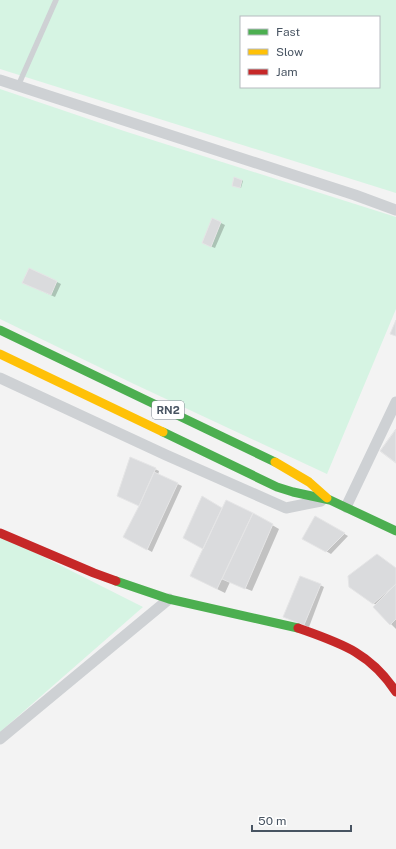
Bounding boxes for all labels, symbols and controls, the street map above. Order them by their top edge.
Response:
legend [240,16,380,88]
text: Fast [276,25,301,39]
text: Slow [276,45,304,59]
text: Jam [276,65,298,79]
road number: RN2 [152,401,184,419]
scale bar [252,807,351,833]
text: 50 m [258,814,286,828]

